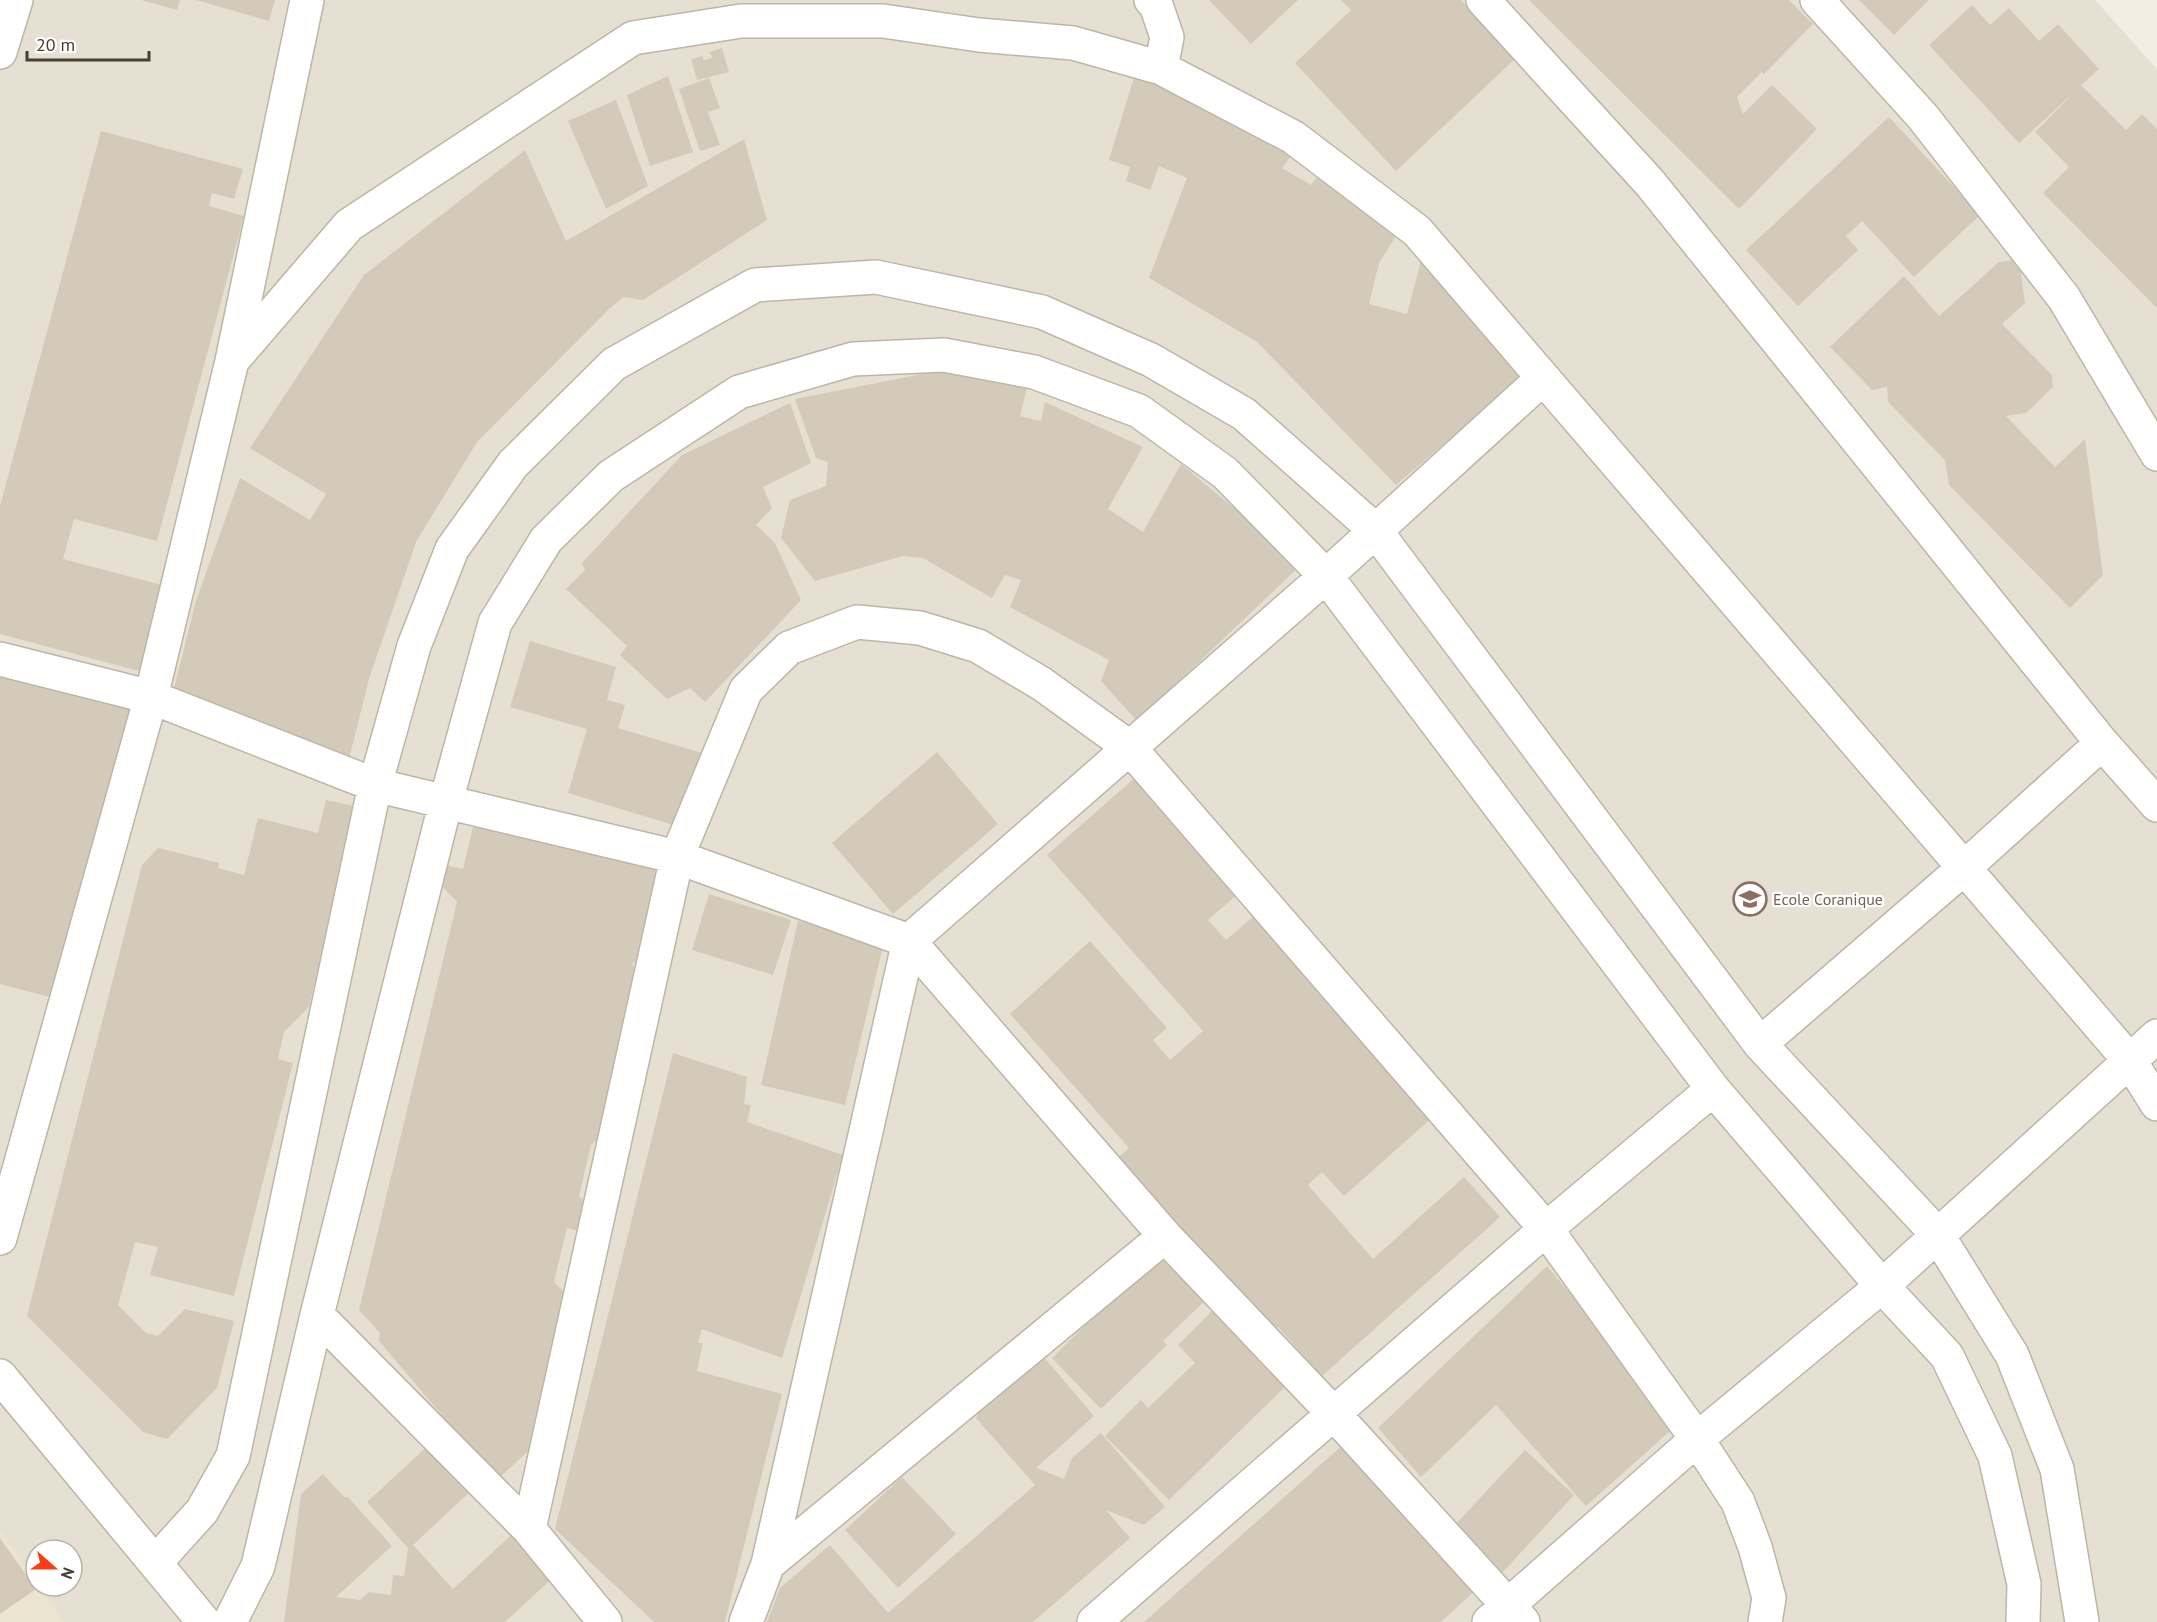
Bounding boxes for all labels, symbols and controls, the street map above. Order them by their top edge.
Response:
scale bar [27,24,148,62]
text: 20 m [36,33,75,56]
school or university icon: Ecole Coranique [1732,881,1768,917]
place label: Ecole Coranique [1773,889,1883,909]
north arrow [24,1538,84,1598]
text: N [57,1565,79,1582]

